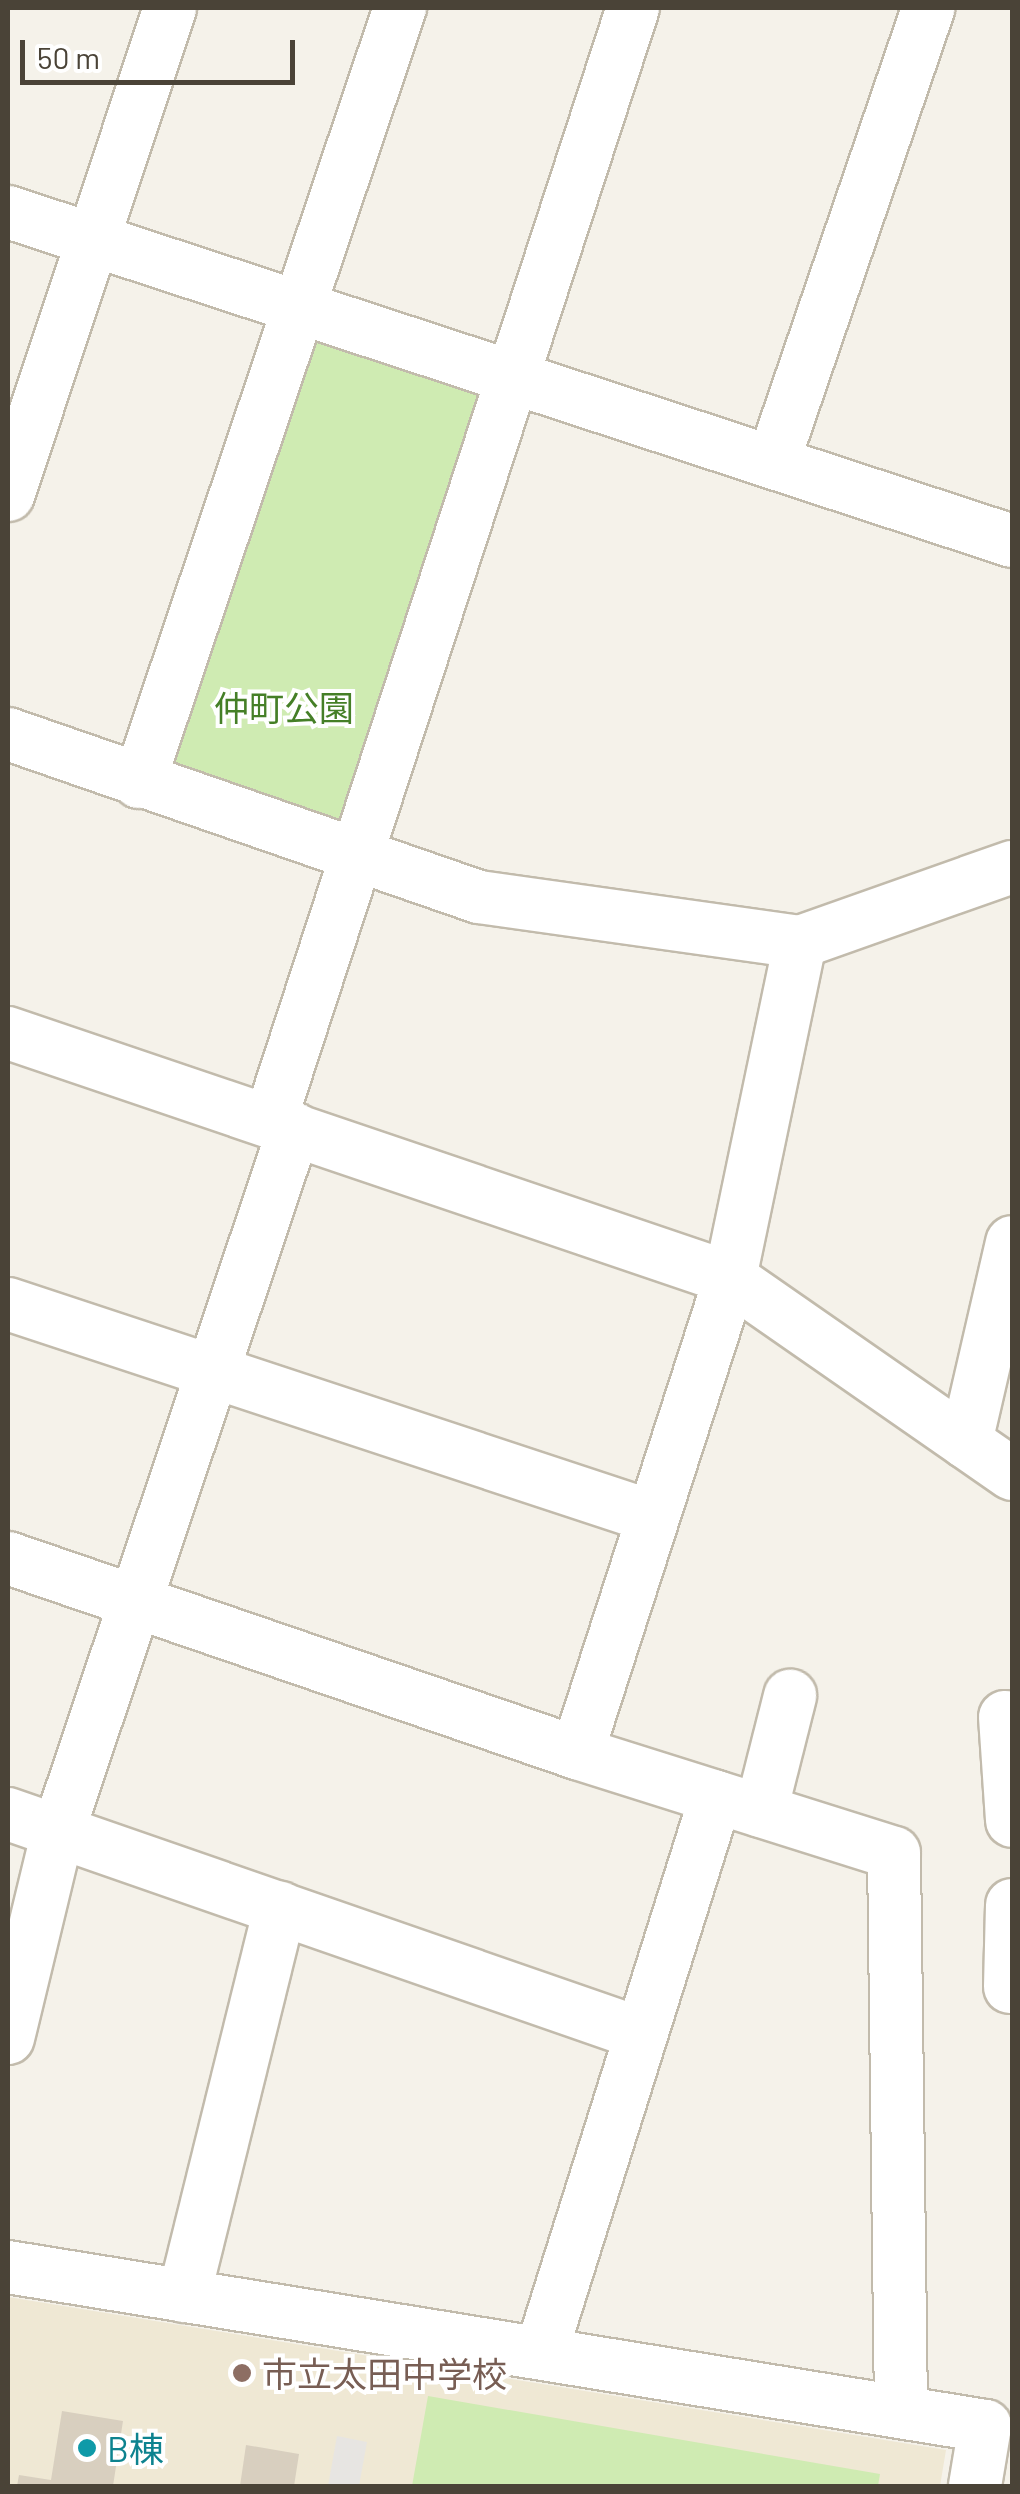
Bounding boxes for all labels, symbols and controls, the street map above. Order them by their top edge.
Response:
scale bar [25,20,300,82]
text: 50 m [37,39,100,75]
park label: 仲町公園 [214,686,354,728]
place label: 市立太田中学校 [262,2352,507,2394]
marker: 市立太田中学校 [231,2362,253,2384]
place label: B棟 [107,2427,164,2469]
marker: B棟 [76,2437,98,2459]

